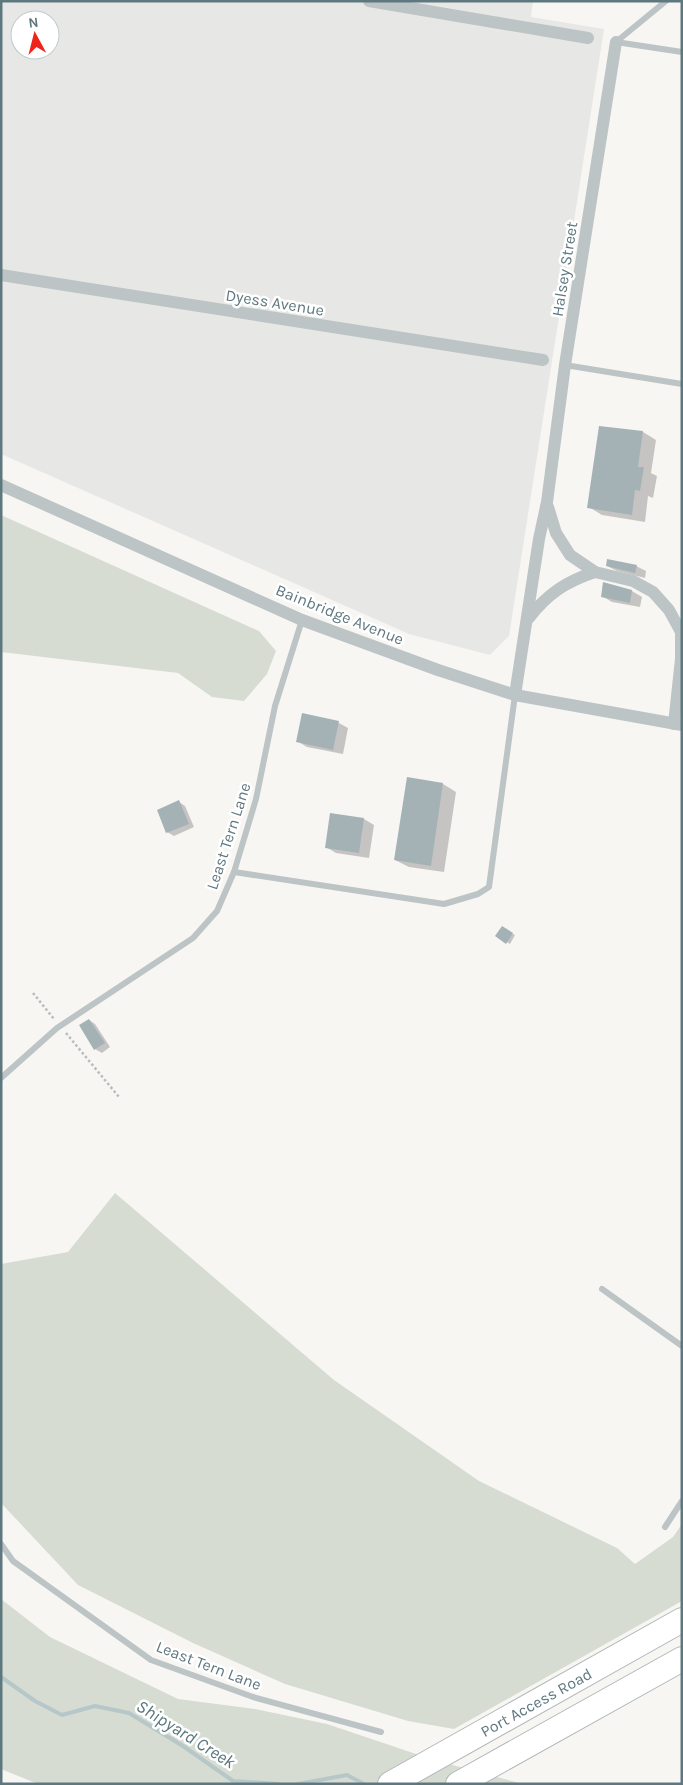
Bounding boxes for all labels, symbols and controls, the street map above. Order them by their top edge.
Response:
north arrow [10,10,60,60]
text: N [27,14,39,32]
street label: Halsey Street [548,220,581,318]
street label: Dyess Avenue [224,285,326,320]
street label: Bainbridge Avenue [273,580,407,649]
street label: Least Tern Lane [202,780,255,892]
street label: Least Tern Lane [154,1637,264,1694]
street label: Port Access Road [477,1664,595,1741]
water label: Shipyard Creek [132,1695,240,1774]

